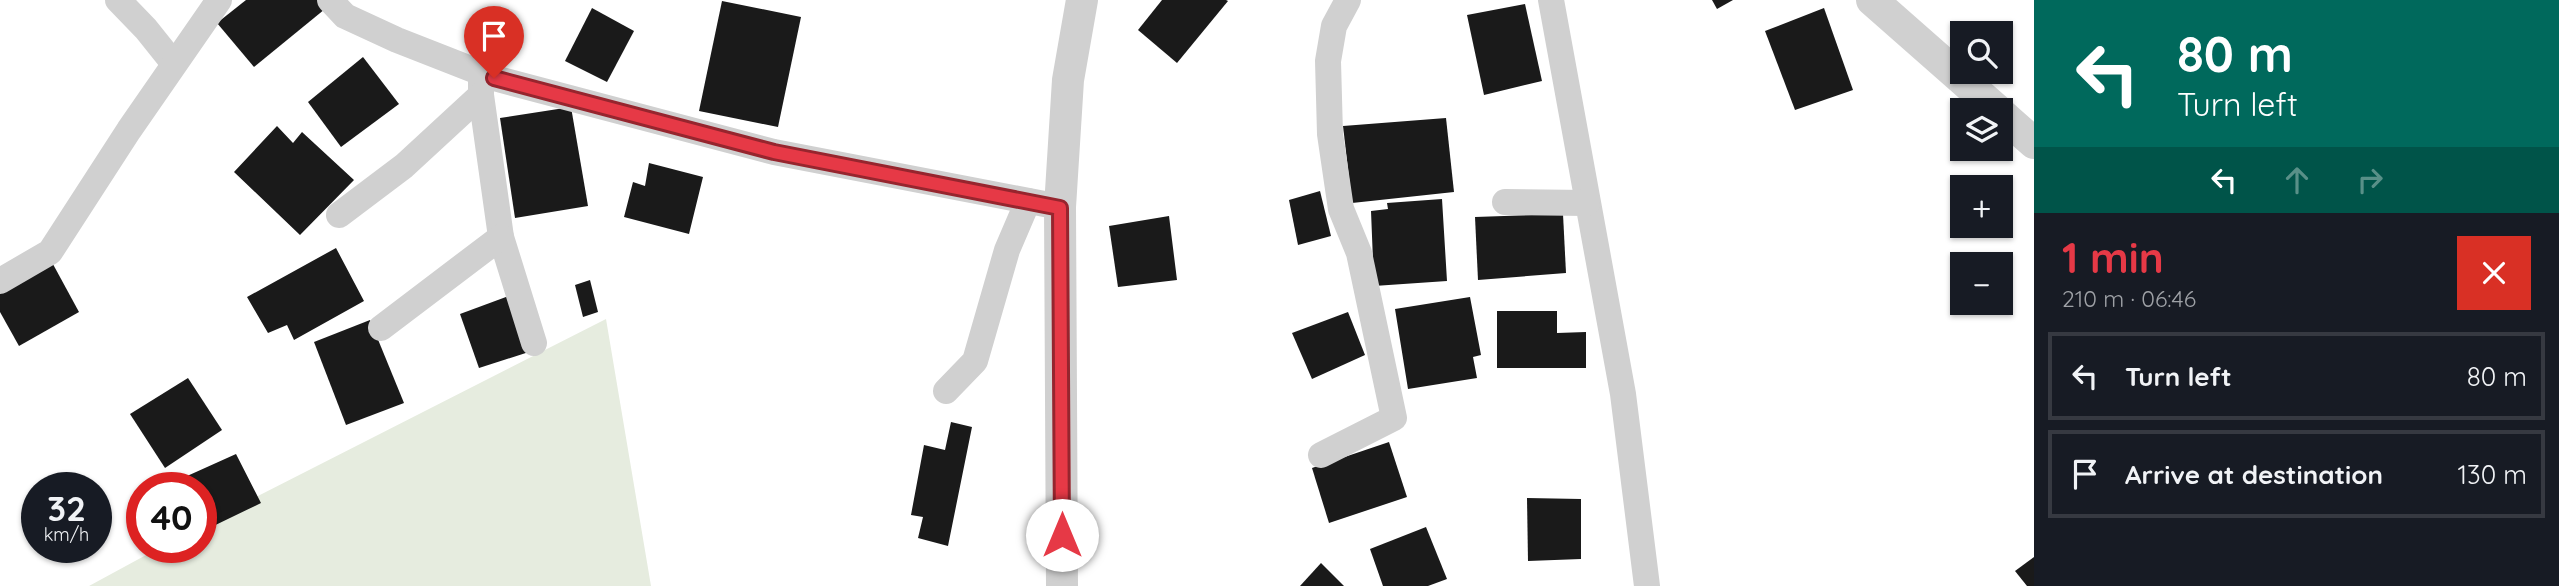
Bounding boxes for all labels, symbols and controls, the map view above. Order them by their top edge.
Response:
pin [464,6,524,78]
icon: arrive [475,17,513,55]
map controls [1950,21,2013,315]
button: search [1950,21,2013,84]
text: 80 m [2177,23,2293,84]
icon: left [2062,28,2153,119]
text: Turn left [2177,84,2298,124]
button: layers [1950,98,2013,161]
icon: left [2205,161,2243,199]
icon: ahead [2278,161,2316,199]
icon: right [2351,161,2389,199]
button: + [1950,175,2013,238]
text: 1 min [2062,231,2164,284]
button: close [2457,236,2531,310]
button: − [1950,252,2013,315]
text: 210 m · 06:46 [2062,284,2196,313]
icon: left [2066,357,2104,395]
text: Turn left [2125,360,2232,393]
text: 80 m [2467,360,2527,393]
icon: arrive [2066,455,2104,493]
text: Arrive at destination [2125,458,2383,491]
text: 130 m [2457,458,2527,491]
speed limit sign: 40 [126,472,217,563]
text: 32 [47,486,86,530]
position arrow [1025,498,1099,572]
text: km/h [44,523,89,546]

